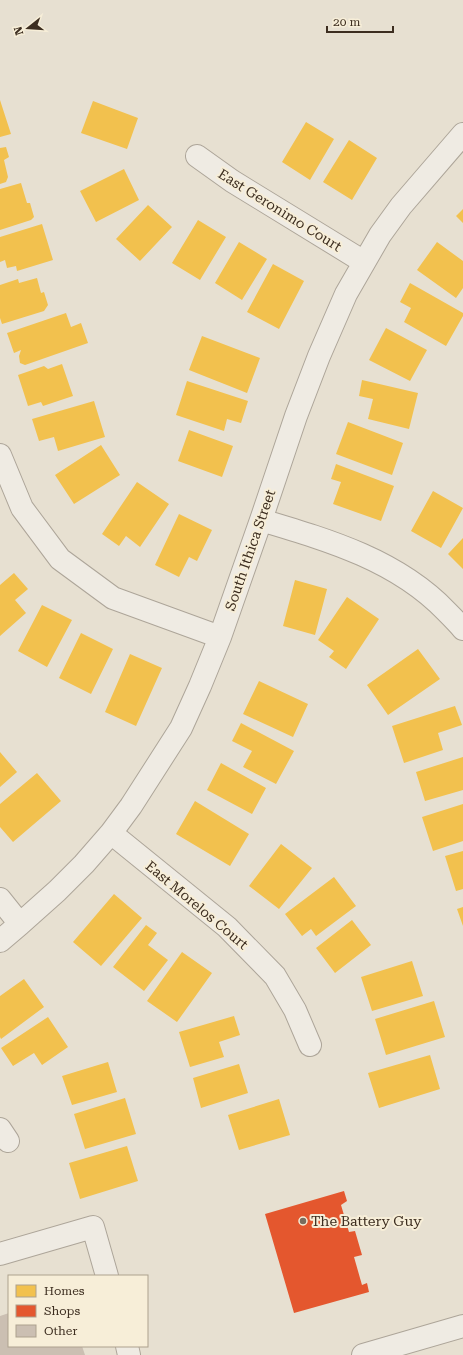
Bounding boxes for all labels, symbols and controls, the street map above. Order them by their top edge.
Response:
north arrow [8,8,48,48]
scale bar [327,8,393,34]
text: 20 m [333,15,360,29]
text: N [11,24,26,37]
street label: East Geronimo Court [215,166,345,254]
street label: South Ithica Street [222,487,278,613]
street label: East Morelos Court [143,857,251,953]
place label: The Battery Guy [311,1213,422,1229]
marker: The Battery Guy [298,1216,308,1226]
legend [8,1275,148,1347]
text: Homes [44,1284,85,1298]
text: Shops [44,1304,80,1318]
text: Other [44,1324,77,1338]

